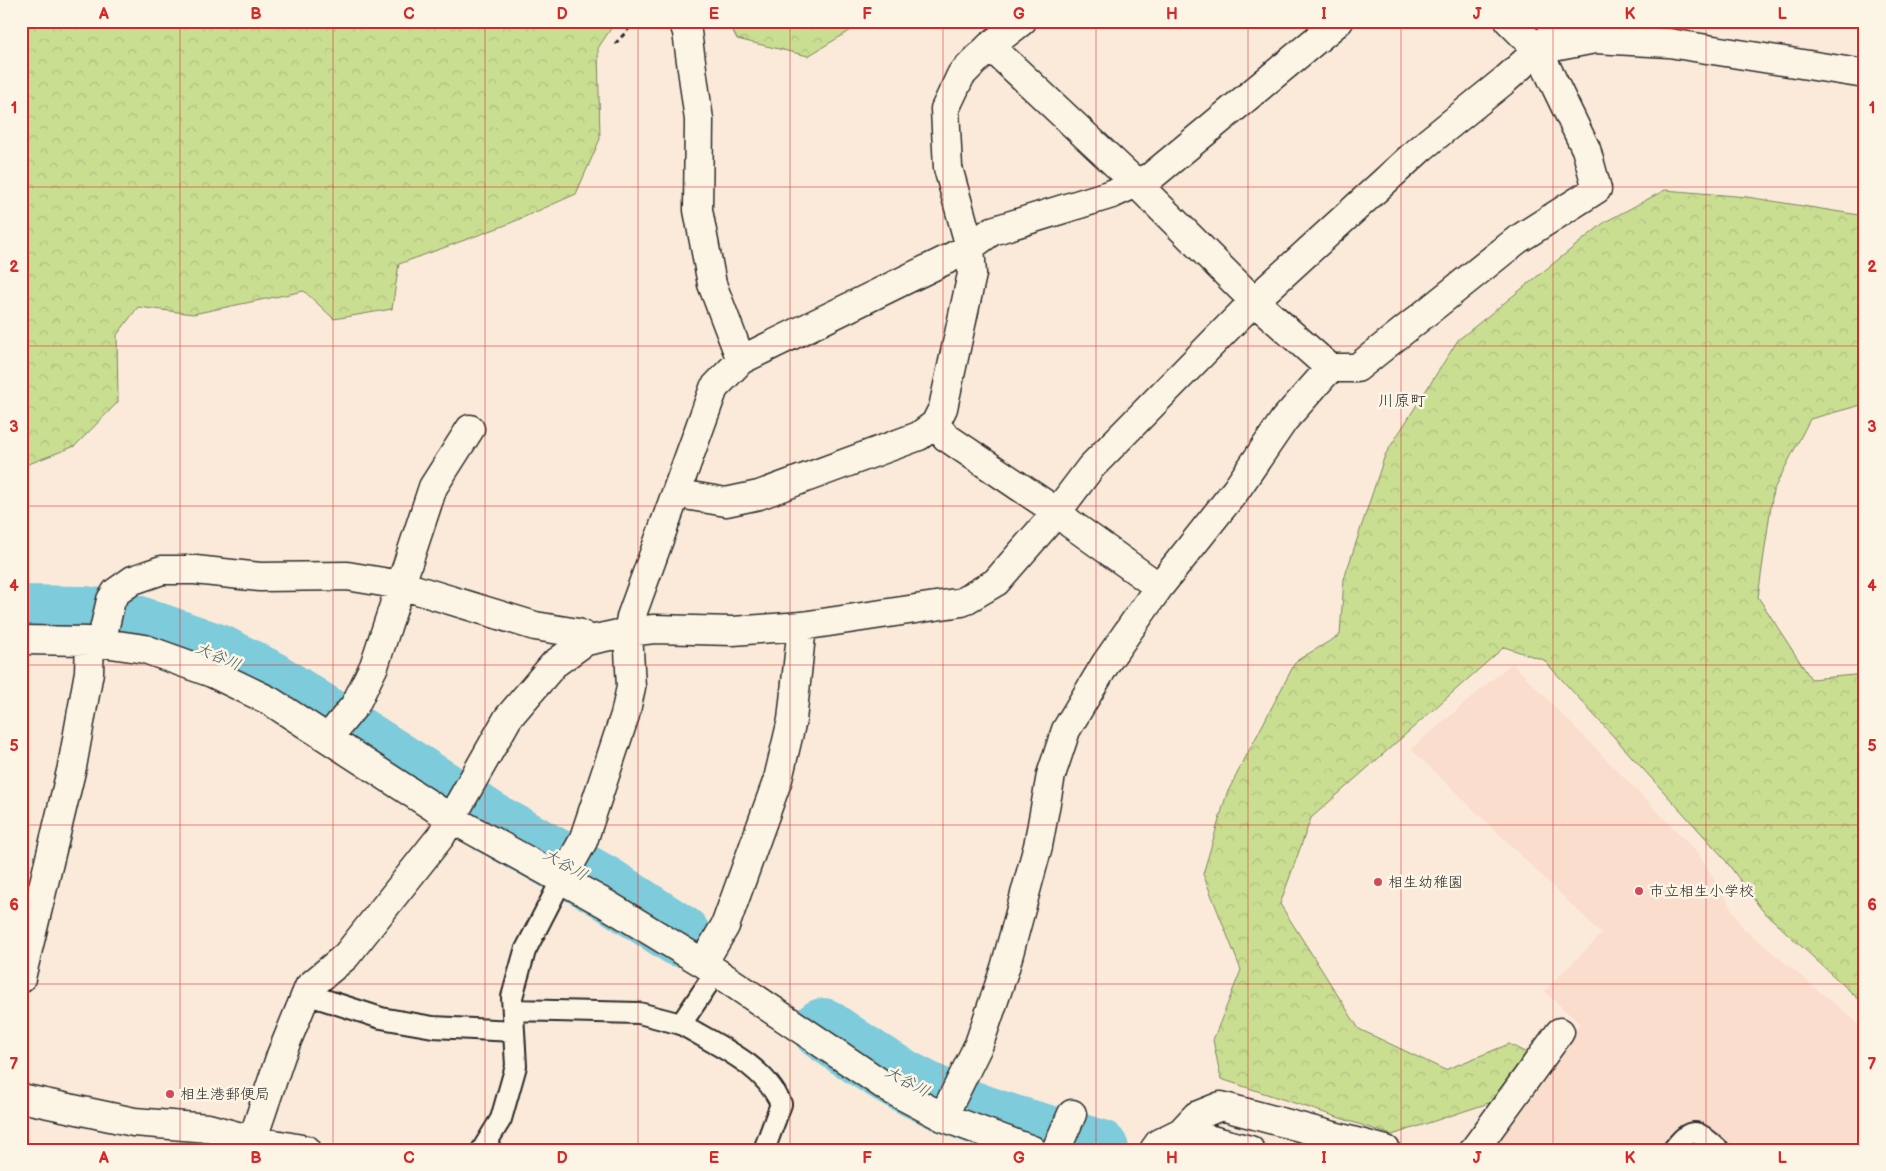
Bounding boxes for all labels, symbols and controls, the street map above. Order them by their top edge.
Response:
text: A [98,5,109,24]
text: B [250,5,262,24]
text: C [403,5,415,24]
text: D [556,5,568,24]
text: E [709,5,719,24]
text: F [862,5,872,24]
text: G [1013,5,1025,24]
text: H [1166,5,1178,24]
text: I [1321,5,1327,24]
text: J [1473,5,1482,24]
text: K [1625,5,1636,24]
text: L [1777,5,1787,24]
text: 1 [11,99,17,118]
text: 1 [1869,99,1875,118]
text: 2 [9,258,19,277]
text: 2 [1867,258,1877,277]
district label: 川原町 [1378,392,1426,411]
text: 3 [9,418,19,437]
text: 3 [1867,418,1877,437]
text: 4 [9,577,19,596]
text: 4 [1867,577,1877,596]
water label: 大谷川 [192,639,244,675]
text: 5 [9,737,19,756]
text: 5 [1867,737,1877,756]
water label: 大谷川 [539,845,591,885]
place label: 相生幼稚園 [1388,873,1463,892]
marker: 相生幼稚園 [1372,876,1384,888]
place label: 市立相生小学校 [1649,882,1754,901]
marker: 市立相生小学校 [1633,885,1645,897]
text: 6 [9,896,19,915]
text: 6 [1867,896,1877,915]
text: 7 [10,1055,19,1074]
text: 7 [1868,1055,1877,1074]
water label: 大谷川 [881,1062,933,1102]
place label: 相生港郵便局 [180,1085,270,1104]
marker: 相生港郵便局 [164,1088,176,1100]
text: A [98,1149,109,1168]
text: B [250,1149,262,1168]
text: C [403,1149,415,1168]
text: D [556,1149,568,1168]
text: E [709,1149,719,1168]
text: F [862,1149,872,1168]
text: G [1013,1149,1025,1168]
text: H [1166,1149,1178,1168]
text: I [1321,1149,1327,1168]
text: J [1473,1149,1482,1168]
text: K [1625,1149,1636,1168]
text: L [1777,1149,1787,1168]

